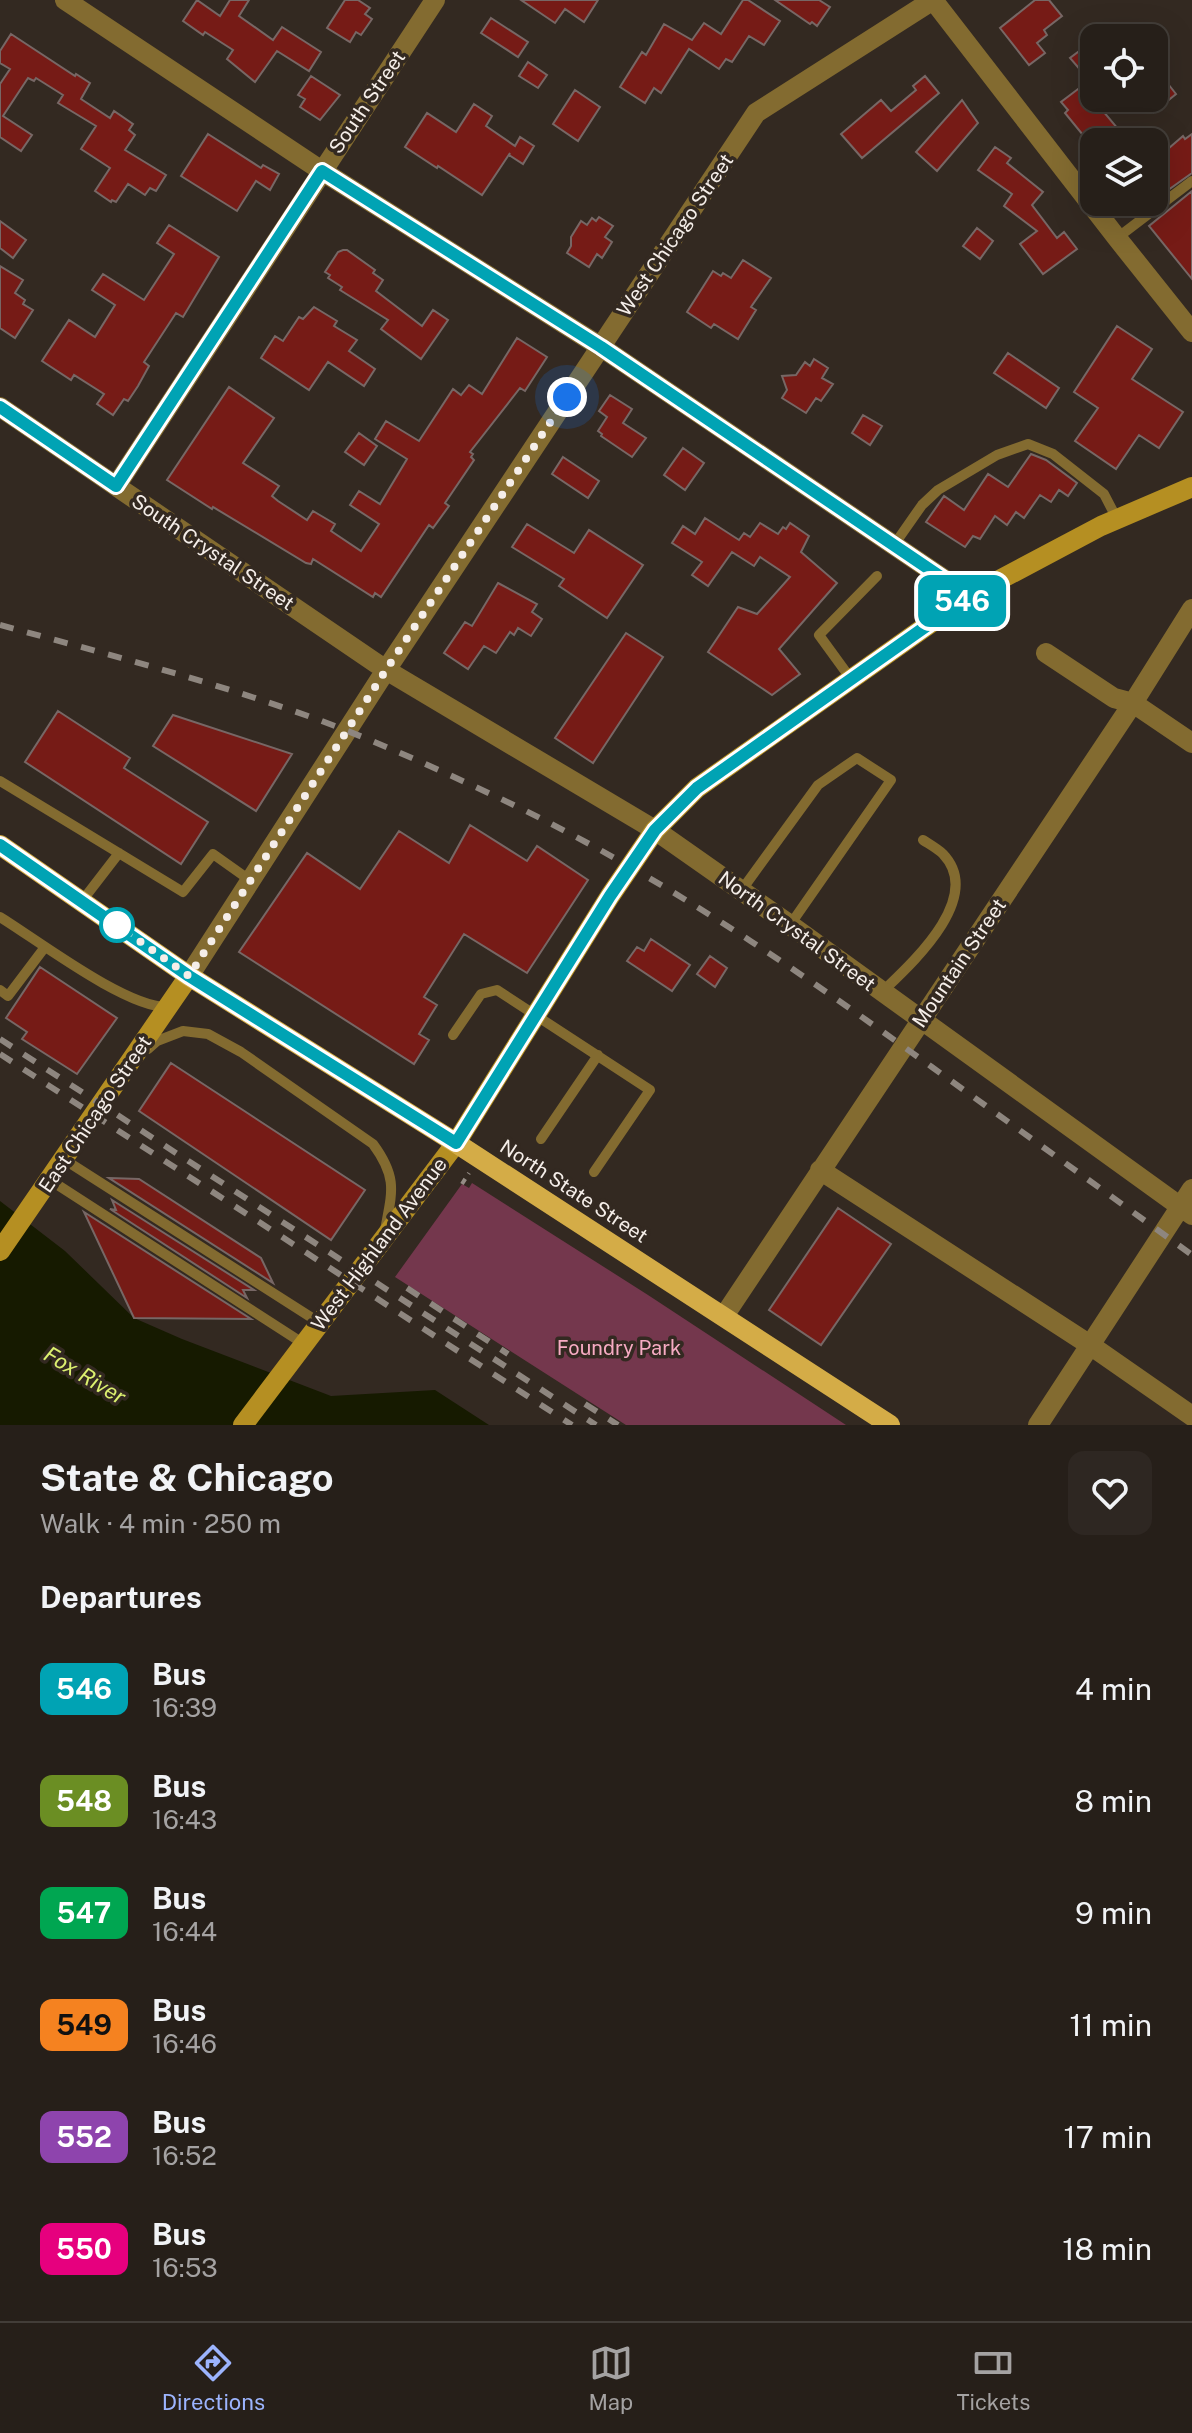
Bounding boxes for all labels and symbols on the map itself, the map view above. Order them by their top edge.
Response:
street label: South Street [324,46,410,158]
street label: West Chicago Street [612,149,738,321]
your location [547,377,587,417]
street label: South Crystal Street [127,489,299,615]
line badge: 546 [916,575,1008,627]
street label: North Crystal Street [714,866,880,996]
street label: Mountain Street [907,894,1011,1032]
unlabelled marker [100,908,134,942]
street label: East Chicago Street [33,1031,157,1197]
street label: North State Street [496,1134,652,1248]
street label: West Highland Avenue [306,1153,452,1335]
park label: Foundry Park [557,1336,681,1360]
water label: Fox River [39,1340,131,1410]

